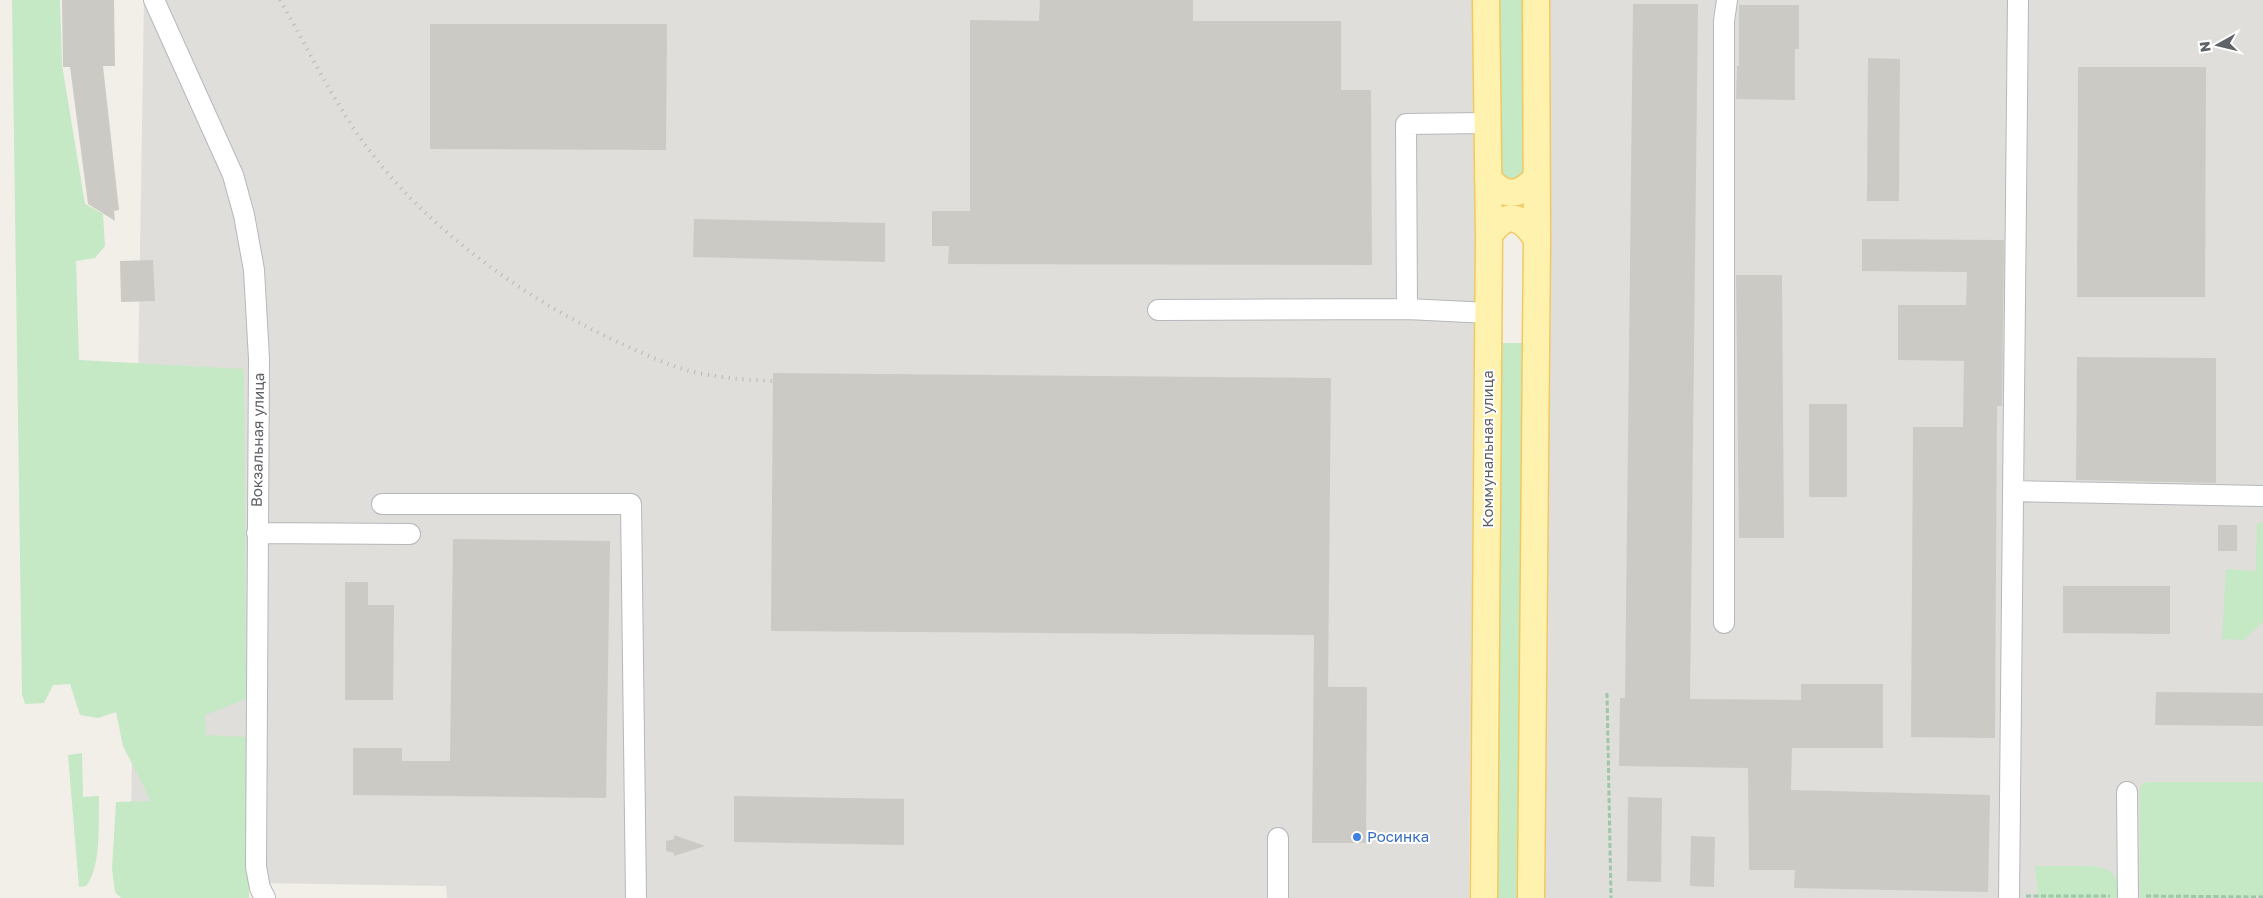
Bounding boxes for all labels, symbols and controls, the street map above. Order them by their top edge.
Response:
north arrow [2193,20,2243,70]
text: N [2195,40,2214,53]
street label: Коммунальная улица [1478,370,1496,528]
street label: Вокзальная улица [247,373,267,507]
place label: Росинка [1367,827,1429,845]
marker: Росинка [1351,831,1363,843]

